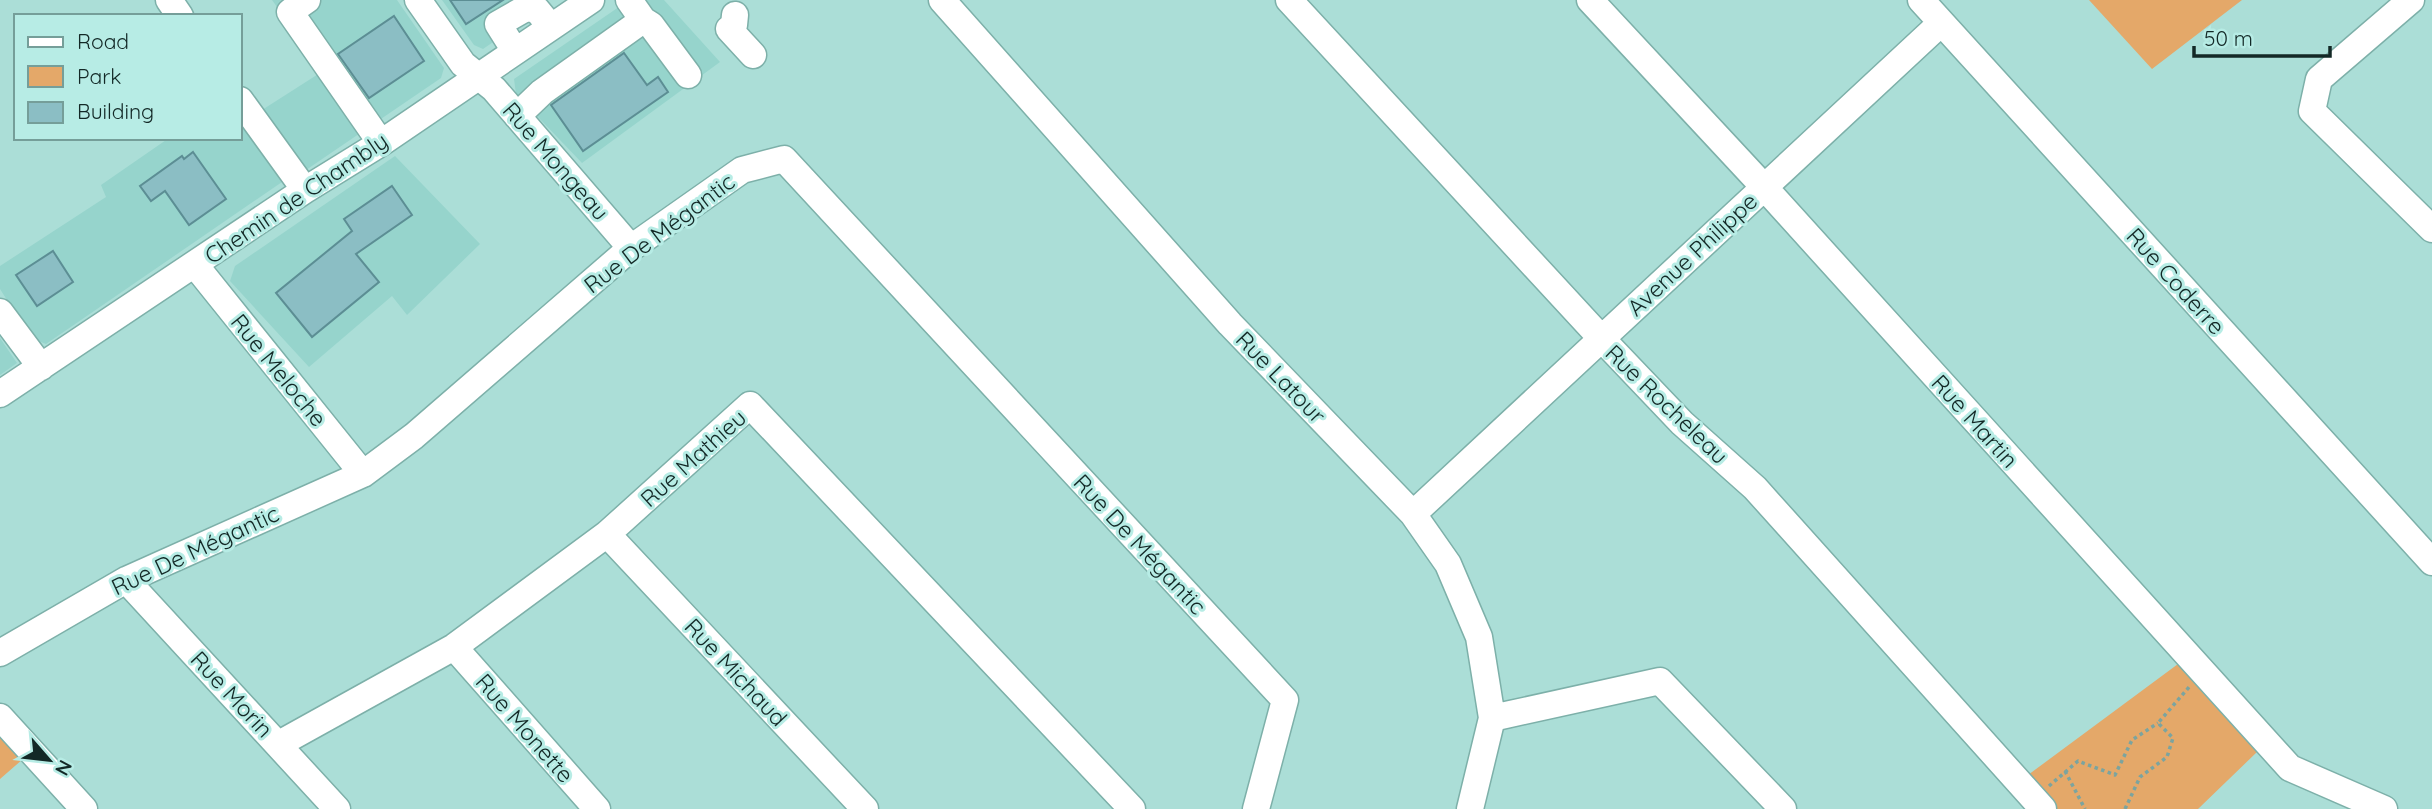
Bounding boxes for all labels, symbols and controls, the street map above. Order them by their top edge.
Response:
legend [14,14,242,140]
scale bar [2194,14,2330,58]
text: 50 m [2204,25,2253,51]
text: Road [77,28,129,54]
text: Park [77,63,121,89]
street label: Rue Mongeau [497,96,615,226]
text: Building [77,98,154,124]
street label: Chemin de Chambly [199,126,393,270]
street label: Rue De Mégantic [578,167,740,299]
street label: Avenue Philippe [1621,186,1763,322]
street label: Rue Coderre [2121,222,2231,340]
street label: Rue Meloche [225,308,333,432]
street label: Rue Latour [1230,325,1332,429]
street label: Rue Rocheleau [1600,338,1734,470]
street label: Rue Martin [1926,368,2024,474]
street label: Rue Mathieu [634,403,752,513]
street label: Rue De Mégantic [1067,468,1213,620]
street label: Rue De Mégantic [107,498,283,602]
street label: Rue Michaud [679,612,793,732]
street label: Rue Morin [185,645,279,743]
street label: Rue Monette [470,667,580,789]
north arrow [14,725,84,795]
text: N [50,756,78,780]

